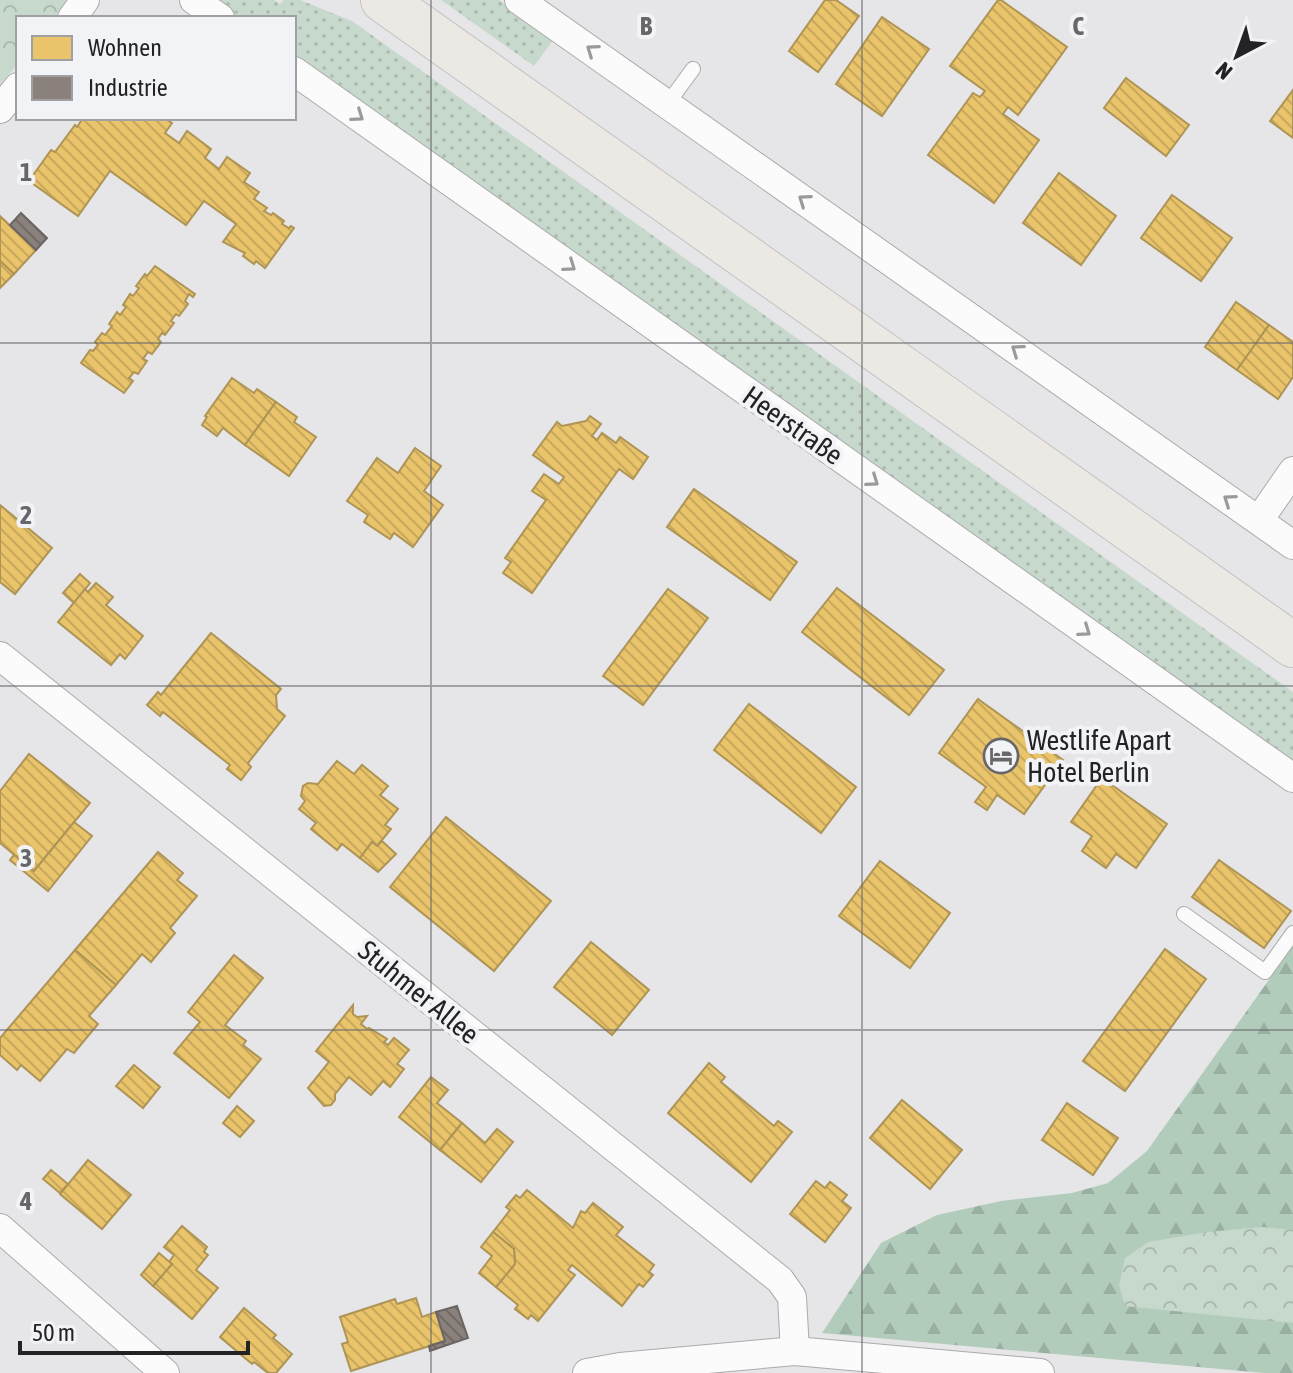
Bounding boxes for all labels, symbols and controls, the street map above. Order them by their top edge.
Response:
text: B [640,11,653,41]
text: C [1072,11,1084,41]
legend [16,16,296,120]
north arrow [1197,16,1277,96]
text: Wohnen [88,34,162,61]
one-way arrow [586,45,600,60]
text: N [1210,57,1237,85]
text: Industrie [88,74,168,101]
one-way arrow [349,106,363,121]
text: 1 [20,157,32,187]
one-way arrow [799,195,813,210]
one-way arrow [561,256,575,271]
one-way arrow [1011,345,1025,360]
street label: Heerstraße [737,379,849,471]
one-way arrow [865,471,879,486]
one-way arrow [1224,495,1238,510]
text: 2 [20,500,32,530]
one-way arrow [1077,621,1091,636]
place label: Westlife Apart Hotel Berlin [1027,724,1171,788]
hotel icon: Westlife Apart Hotel Berlin [982,737,1020,775]
text: 3 [20,843,32,873]
street label: Stuhmer Allee [352,934,486,1050]
text: 4 [19,1186,32,1216]
scale bar [20,1305,248,1355]
text: 50 m [32,1319,75,1346]

